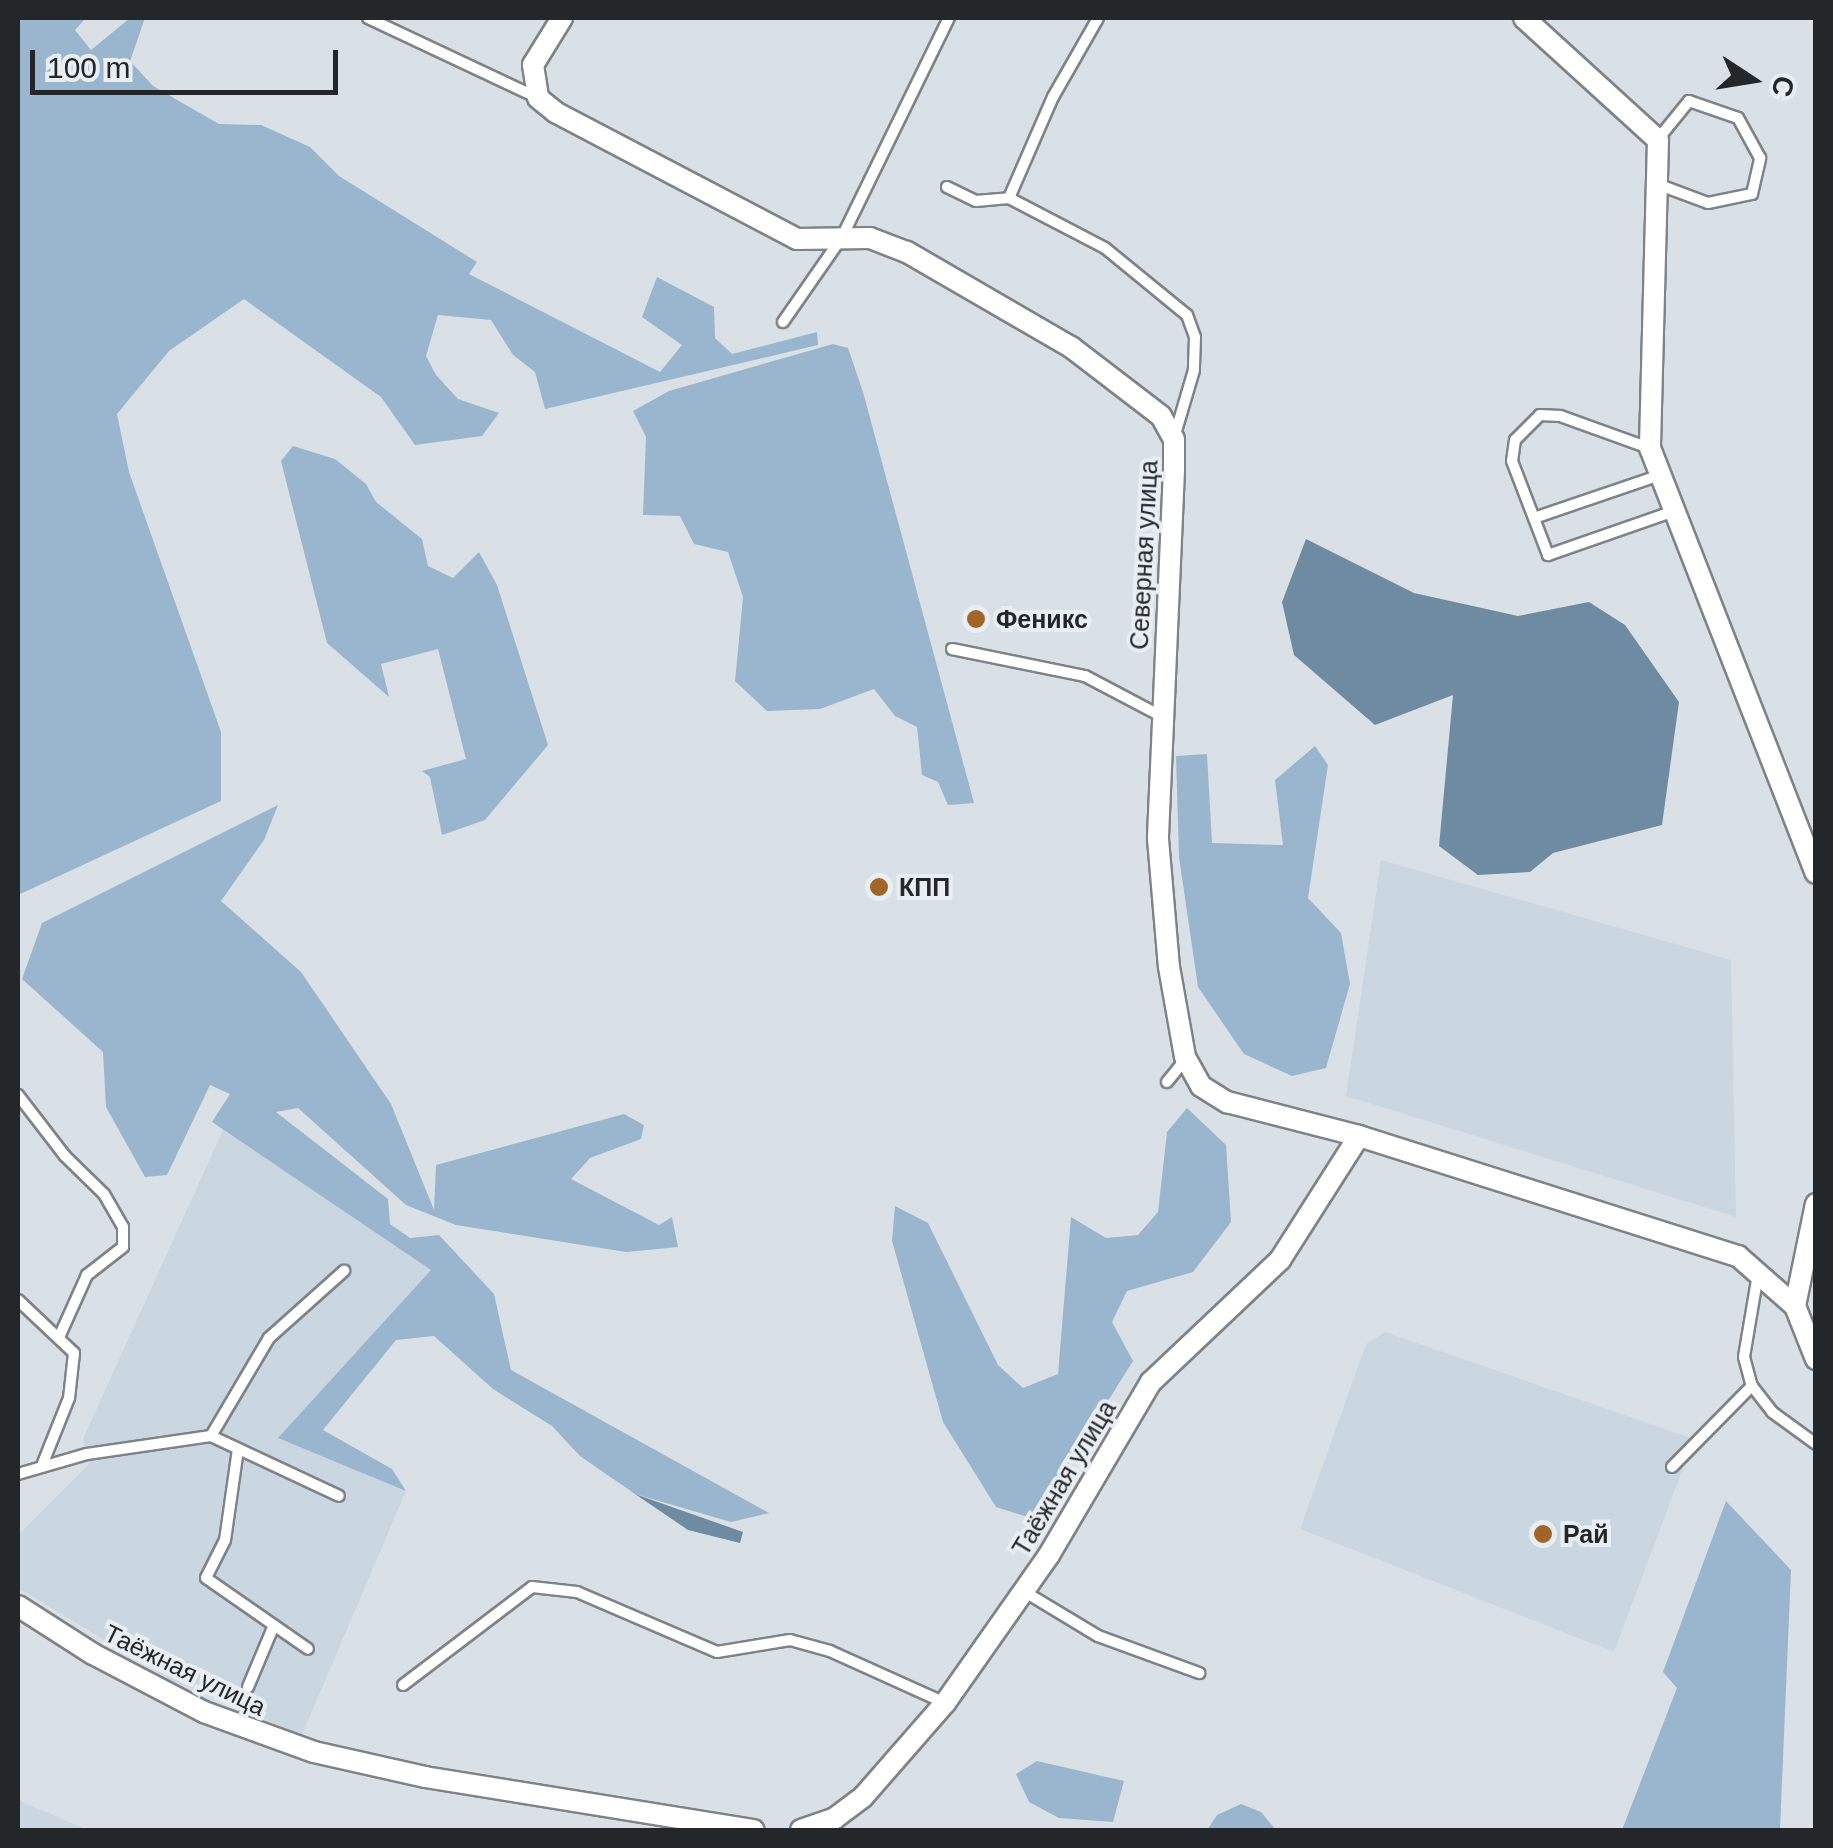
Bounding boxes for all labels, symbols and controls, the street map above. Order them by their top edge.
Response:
scale bar [35,30,342,92]
north arrow [1703,30,1803,130]
text: 100 m [47,51,130,84]
text: С [1766,73,1800,99]
street label: Северная улица [1124,460,1164,650]
place label: Феникс [996,604,1088,634]
marker: Феникс [965,608,987,630]
place label: КПП [899,872,950,902]
marker: КПП [868,876,890,898]
street label: Таёжная улица [1006,1395,1122,1561]
place label: Рай [1563,1519,1609,1549]
marker: Рай [1532,1523,1554,1545]
street label: Таёжная улица [100,1618,270,1722]

